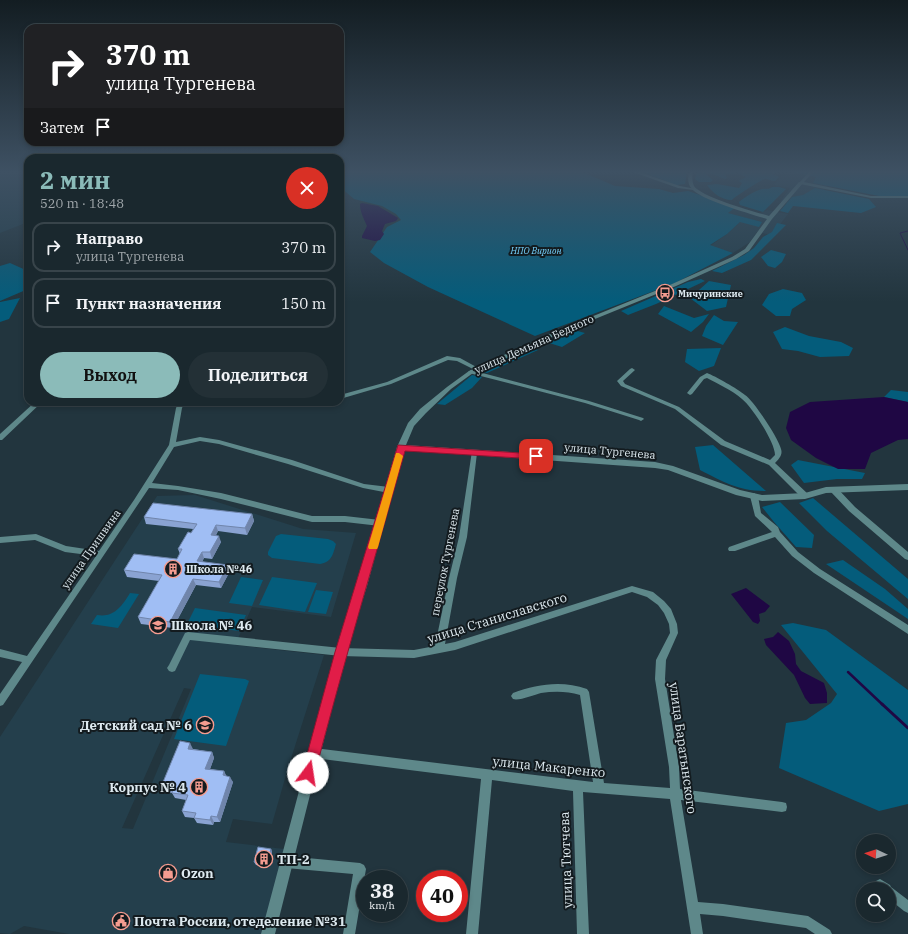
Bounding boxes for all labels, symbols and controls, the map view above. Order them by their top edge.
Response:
text: 370 m [106,36,190,73]
icon: right [40,40,92,92]
text: улица Тургенева [106,72,256,95]
icon: arrive [92,116,114,138]
text: Затем [40,118,84,137]
text: 2 мин [40,164,110,196]
button: close [286,167,328,209]
text: 520 m · 18:48 [40,195,124,212]
text: Направо [76,229,143,248]
icon: right [42,236,64,258]
text: 370 m [281,238,326,257]
park label: НПО Вирион [509,245,562,256]
text: улица Тургенева [76,248,184,265]
bus stop icon: Мичуринские [655,283,675,303]
place label: Мичуринские [678,288,743,299]
icon: arrive [42,292,64,314]
text: Пункт назначения [76,294,222,313]
text: 150 m [281,294,326,313]
street label: улица Демьяна Бедного [472,311,596,377]
button: Выход [40,352,180,398]
button: Поделиться [188,352,328,398]
pin [519,439,553,473]
street label: улица Тургенева [564,440,656,462]
icon: arrive [525,445,547,467]
street label: улица Пришвина [58,506,124,592]
street label: переулок Тургенева [428,507,462,617]
building icon: Школа №46 [163,559,183,579]
place label: Школа №46 [186,562,253,576]
street label: улица Станиславского [425,589,569,647]
school or university icon: Школа № 46 [148,615,168,635]
place label: Школа № 46 [171,617,253,634]
street label: улица Баратынского [665,681,701,815]
school or university icon: Детский сад № 6 [195,715,215,735]
place label: Детский сад № 6 [80,717,192,734]
position arrow [287,752,329,794]
street label: улица Макаренко [492,753,606,781]
building icon: Корпус № 4 [189,777,209,797]
place label: Корпус № 4 [109,779,186,796]
street label: улица Тютчева [556,811,576,909]
north arrow [856,834,896,874]
map controls [856,834,896,922]
building icon: ТП-2 [254,849,274,869]
place label: ТП-2 [277,851,310,868]
shop icon: Ozon [158,863,178,883]
place label: Ozon [181,865,214,882]
speed limit sign: 40 [416,870,468,922]
text: 38 [370,877,394,904]
button: search [856,882,896,922]
text: km/h [369,899,395,912]
public building icon: Почта России, отеделение №31 [111,911,131,931]
place label: Почта России, отеделение №31 [134,913,346,930]

